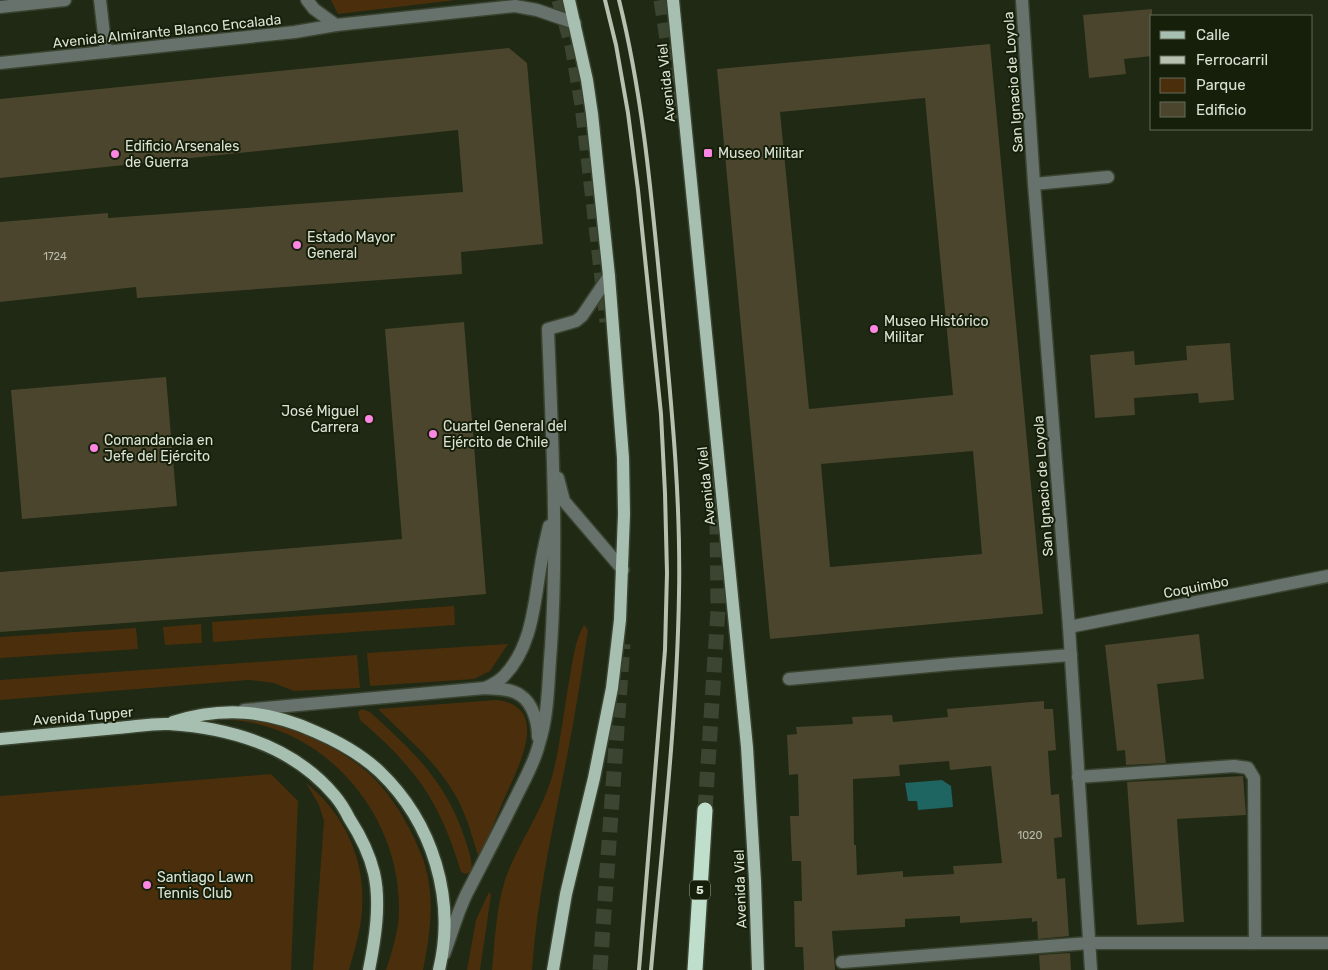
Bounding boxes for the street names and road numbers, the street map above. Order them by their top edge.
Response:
street label: Avenida Almirante Blanco Encalada [52,11,282,52]
street label: San Ignacio de Loyola [1000,11,1027,153]
street label: Avenida Viel [654,43,679,123]
street label: San Ignacio de Loyola [1030,415,1057,557]
street label: Avenida Viel [694,446,719,526]
street label: Coquimbo [1162,573,1230,602]
street label: Avenida Tupper [32,704,135,729]
street label: Avenida Viel [731,849,750,929]
road number: 5 [690,880,710,900]

